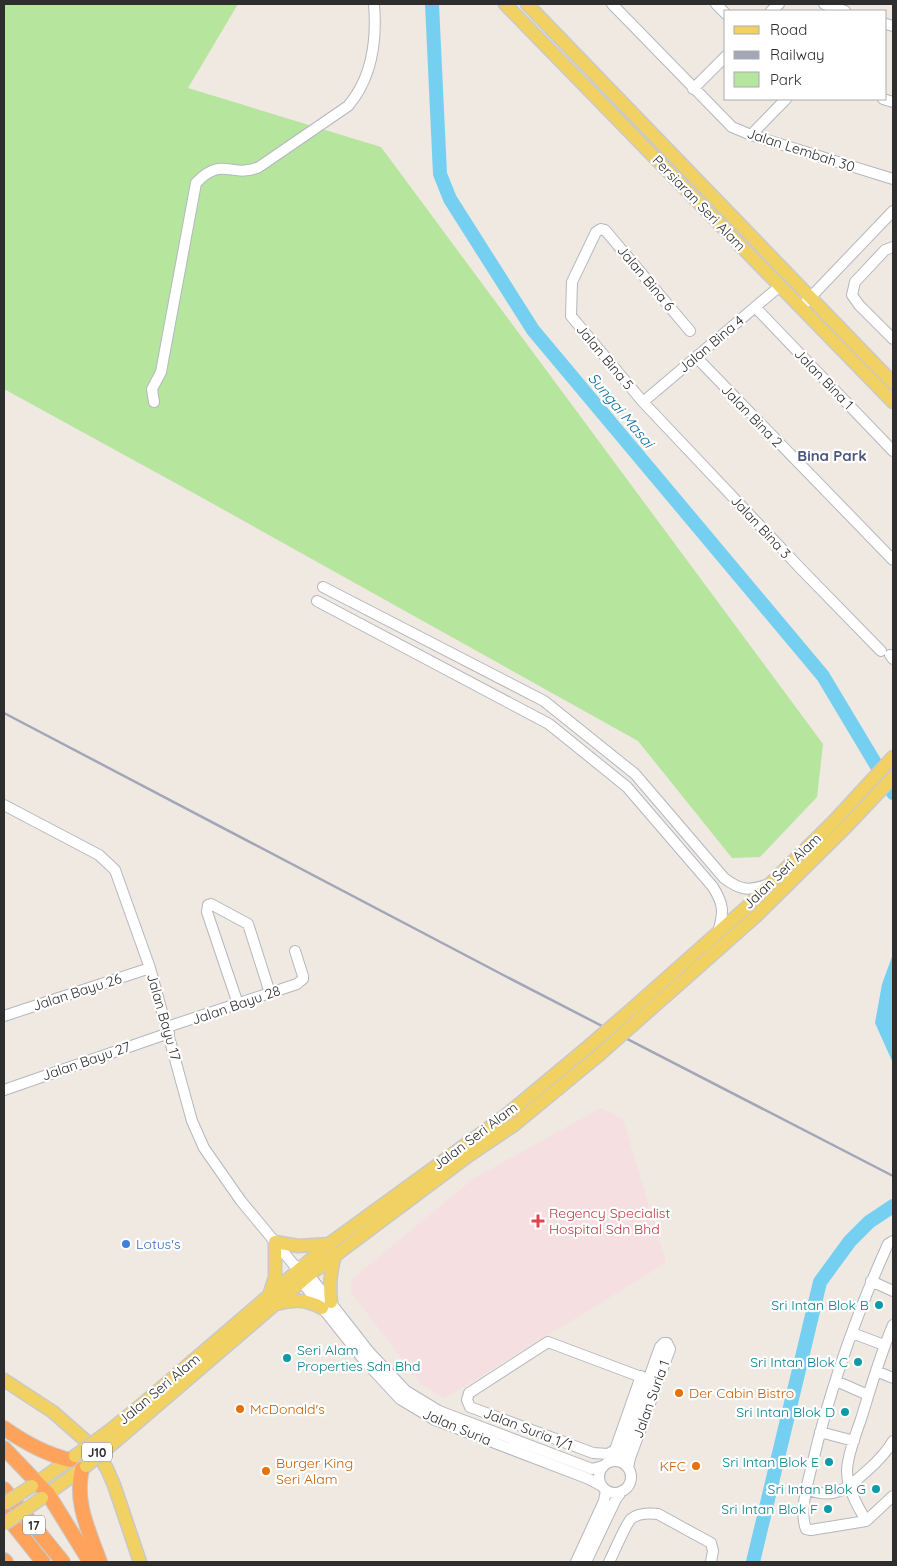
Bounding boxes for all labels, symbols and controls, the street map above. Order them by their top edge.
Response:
legend [724,10,887,100]
text: Road [770,20,807,39]
text: Railway [770,45,825,64]
text: Park [770,70,802,89]
street label: Jalan Lembah 30 [745,124,857,176]
street label: Persiaran Seri Alam [649,151,749,255]
street label: Jalan Bina 6 [613,242,679,315]
street label: Jalan Bina 4 [675,311,747,377]
street label: Jalan Bina 5 [572,320,638,394]
street label: Jalan Bina 1 [790,345,858,413]
water label: Sungai Masai [584,369,659,453]
street label: Jalan Bina 2 [718,381,787,451]
district label: Bina Park [797,446,867,465]
street label: Jalan Bina 3 [727,492,795,562]
street label: Jalan Seri Alam [739,829,825,913]
street label: Jalan Bayu 26 [30,969,124,1015]
street label: Jalan Bayu 17 [143,971,185,1063]
street label: Jalan Bayu 28 [189,981,283,1029]
street label: Jalan Bayu 27 [40,1037,132,1085]
street label: Jalan Seri Alam [429,1098,521,1174]
place label: Regency Specialist Hospital Sdn Bhd [549,1204,670,1238]
marker: Regency Specialist Hospital Sdn Bhd [531,1214,545,1228]
place label: Lotus's [136,1235,180,1253]
marker: Lotus's [120,1238,132,1250]
place label: Sri Intan Blok B [771,1296,869,1314]
marker: Sri Intan Blok B [873,1299,885,1311]
place label: Seri Alam Properties Sdn Bhd [297,1341,420,1375]
street label: Jalan Seri Alam [114,1349,204,1429]
marker: Seri Alam Properties Sdn Bhd [281,1352,293,1364]
place label: Sri Intan Blok C [750,1353,848,1371]
marker: Sri Intan Blok C [852,1356,864,1368]
street label: Jalan Suria 1 [629,1357,673,1441]
place label: Der Cabin Bistro [689,1384,794,1402]
marker: Der Cabin Bistro [673,1387,685,1399]
place label: McDonald's [250,1400,325,1418]
marker: McDonald's [234,1403,246,1415]
place label: Sri Intan Blok D [736,1403,835,1421]
street label: Jalan Suria [420,1404,494,1450]
street label: Jalan Suria 1/1 [481,1404,575,1454]
marker: Sri Intan Blok D [839,1406,851,1418]
road number: J10 [82,1442,112,1461]
place label: Sri Intan Blok E [722,1453,819,1471]
place label: Burger King Seri Alam [276,1454,353,1488]
marker: Sri Intan Blok E [823,1456,835,1468]
place label: KFC [660,1457,686,1475]
marker: KFC [690,1460,702,1472]
marker: Burger King Seri Alam [260,1465,272,1477]
place label: Sri Intan Blok G [768,1480,866,1498]
marker: Sri Intan Blok G [870,1483,882,1495]
place label: Sri Intan Blok F [721,1500,818,1518]
marker: Sri Intan Blok F [822,1503,834,1515]
road number: 17 [23,1516,45,1534]

